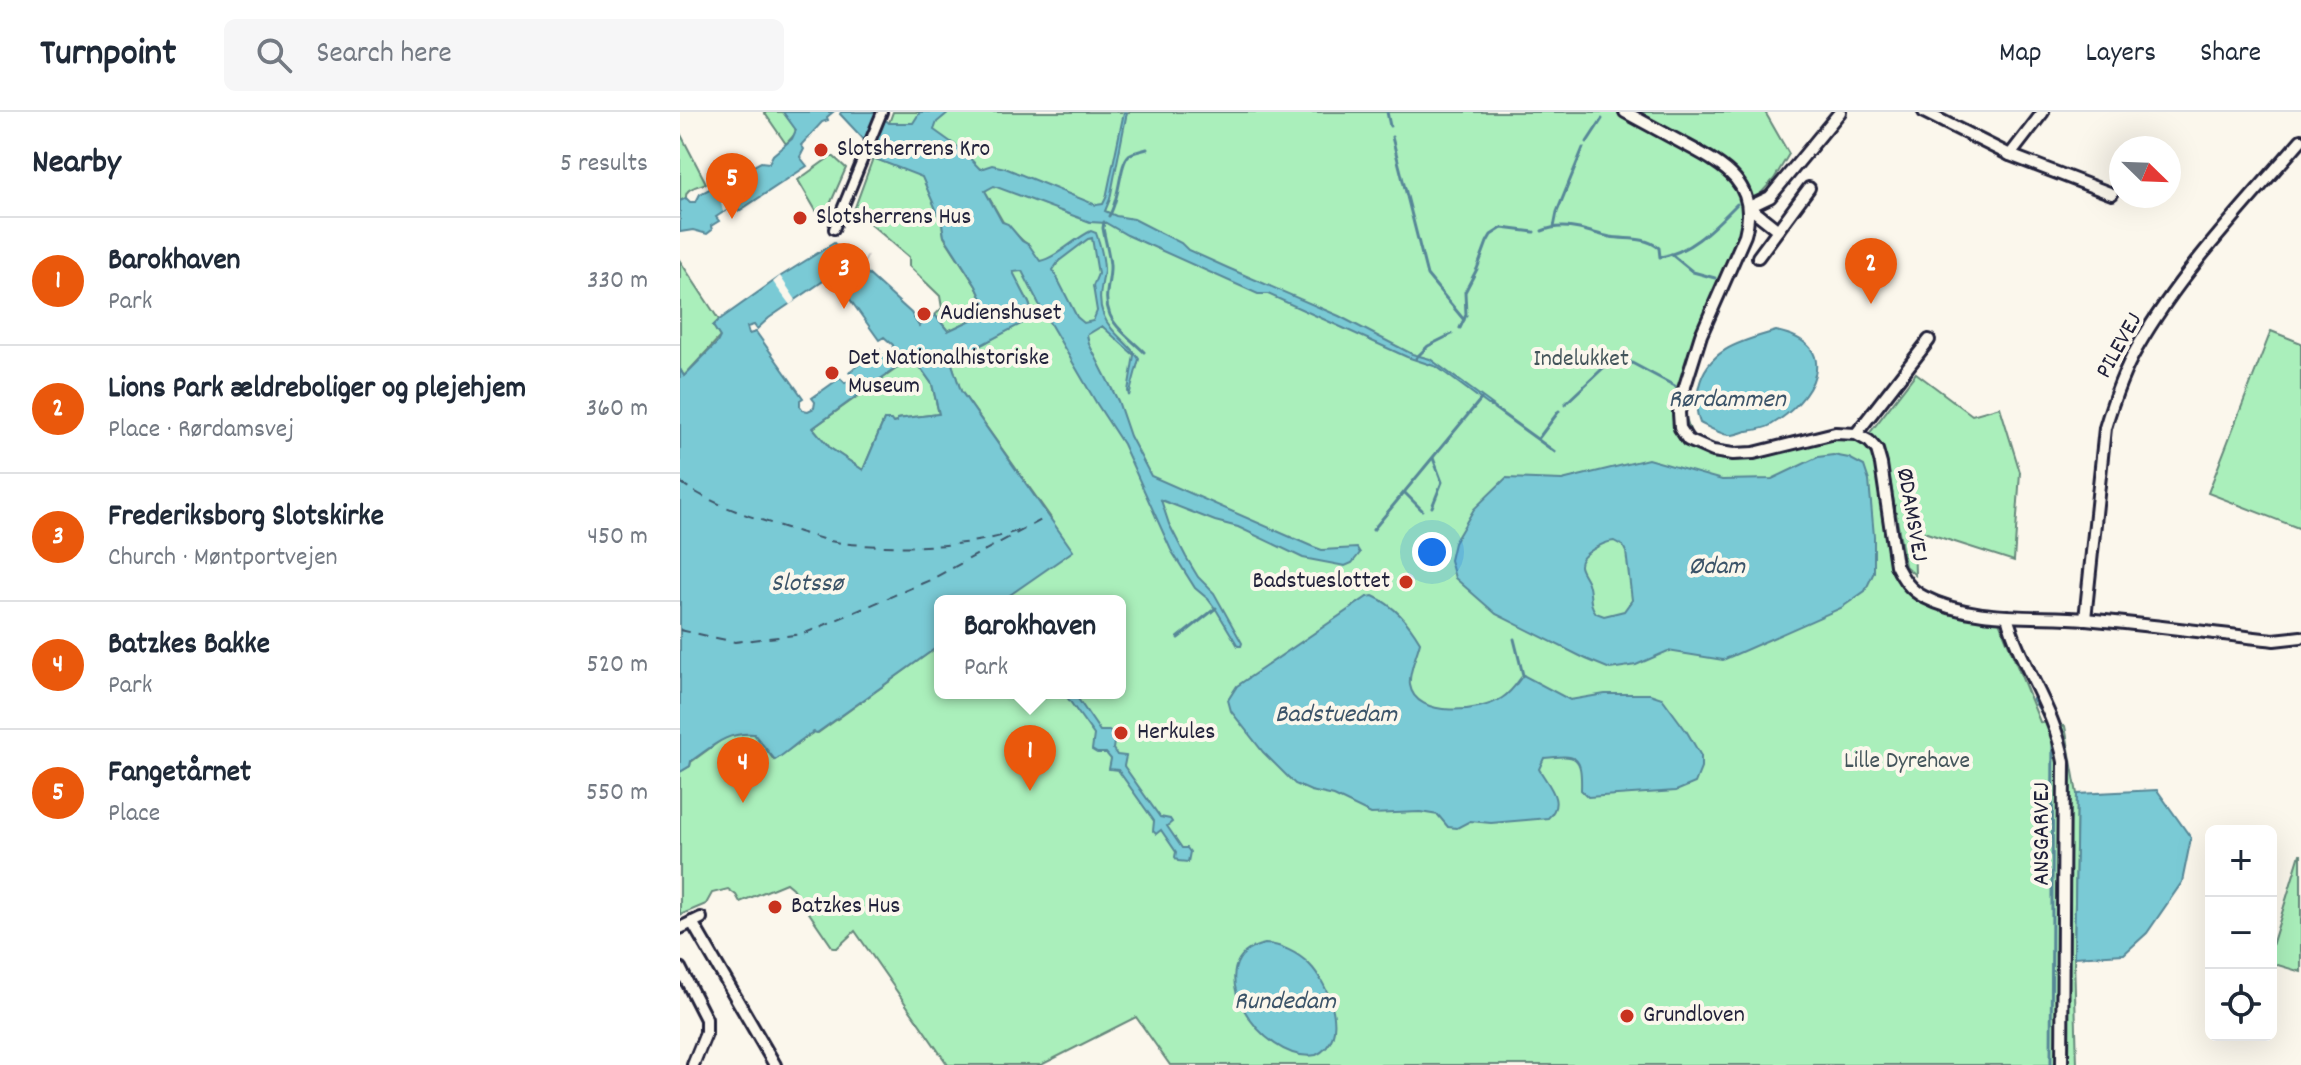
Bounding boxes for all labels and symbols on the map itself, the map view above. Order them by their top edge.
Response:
place label: Slotsherrens Kro [837,133,990,167]
north arrow [2109,136,2181,208]
marker: Slotsherrens Kro [812,141,830,159]
pin: 5 [706,153,758,219]
place label: Slotsherrens Hus [816,201,971,235]
marker: Slotsherrens Hus [791,209,809,227]
pin: 2 [1845,238,1897,304]
pin: 3 [818,243,870,309]
place label: Audienshuset [940,297,1062,331]
marker: Audienshuset [915,305,933,323]
street label: PILEVEJ [2088,307,2152,385]
place label: Det Nationalhistoriske Museum [848,342,1049,404]
park label: Indelukket [1533,343,1629,377]
marker: Det Nationalhistoriske Museum [823,364,841,382]
water label: Rørdammen [1668,382,1787,419]
street label: ØDAMSVEJ [1886,466,1936,564]
your location [1412,532,1452,572]
water label: Ødam [1689,549,1746,586]
place label: Badstueslottet [1253,565,1390,599]
water label: Slotssø [771,566,846,603]
marker: Badstueslottet [1397,573,1415,591]
water label: Badstuedam [1275,697,1398,734]
place label: Herkules [1137,716,1215,750]
marker: Herkules [1112,724,1130,742]
pin: 1 [1004,725,1056,791]
pin: 4 [717,737,769,803]
park label: Lille Dyrehave [1844,745,1970,779]
street label: ANSGARVEJ [2026,782,2060,886]
place label: Batzkes Hus [791,890,900,924]
marker: Batzkes Hus [766,898,784,916]
water label: Rundedam [1234,984,1337,1021]
place label: Grundloven [1643,999,1745,1033]
marker: Grundloven [1618,1007,1636,1025]

